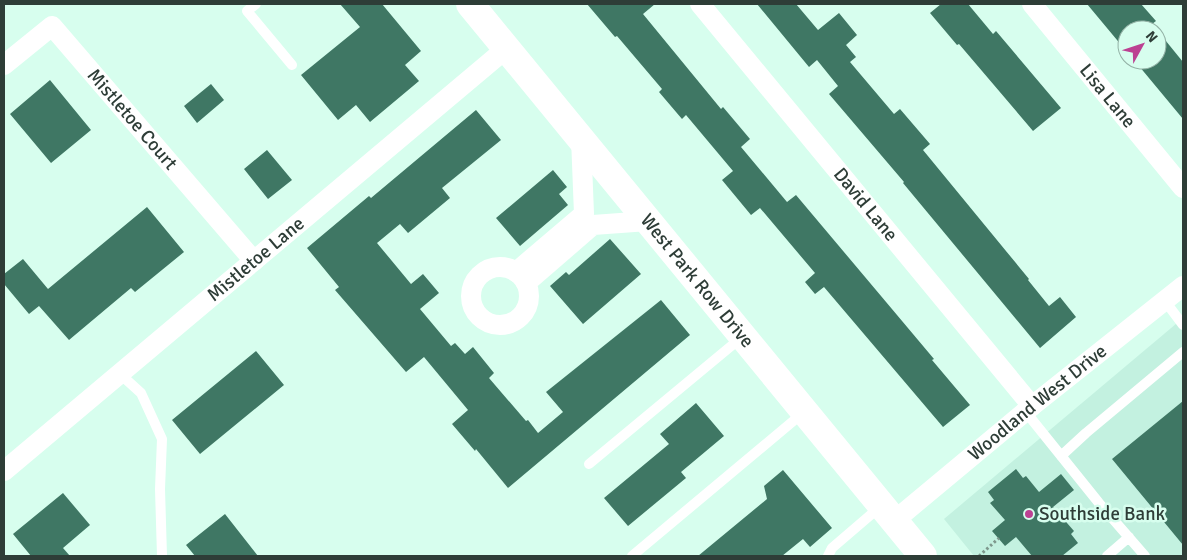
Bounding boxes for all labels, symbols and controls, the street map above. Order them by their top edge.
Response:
north arrow [1117,20,1167,70]
text: N [1142,28,1161,46]
street label: Lisa Lane [1074,59,1141,133]
street label: Mistletoe Court [82,64,183,175]
street label: David Lane [828,163,903,246]
street label: West Park Row Drive [635,209,759,353]
street label: Mistletoe Lane [202,212,309,307]
street label: Woodland West Drive [963,339,1112,466]
place label: Southside Bank [1039,502,1166,526]
marker: Southside Bank [1023,508,1035,520]

